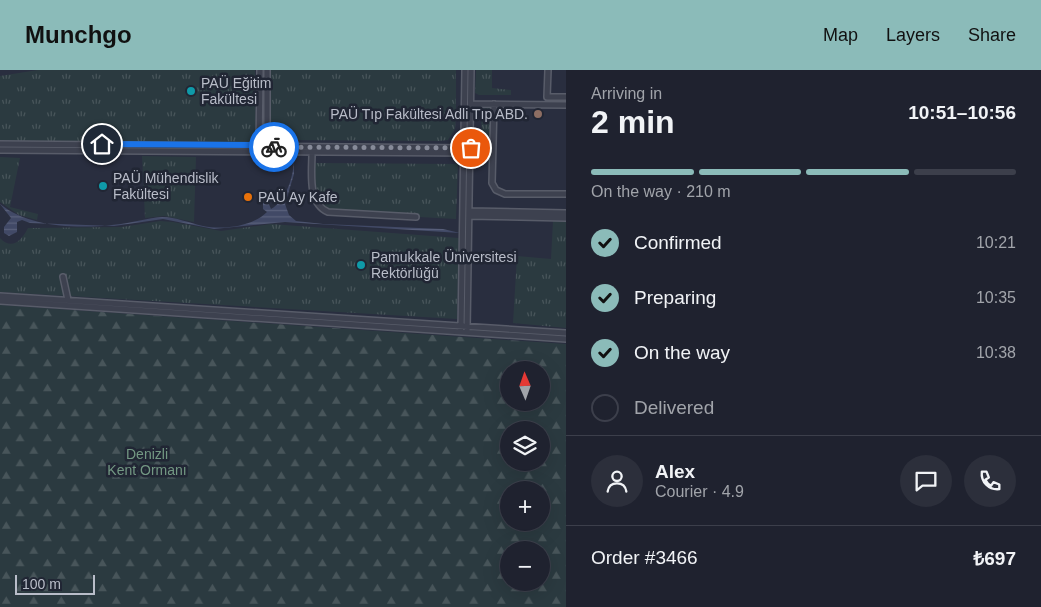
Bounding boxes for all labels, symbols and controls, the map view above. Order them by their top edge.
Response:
text: Munchgo [25,21,132,48]
text: Map [823,25,858,45]
text: Layers [886,25,940,45]
text: Share [968,25,1016,45]
place label: PAÜ Eğitim Fakültesi [201,74,272,107]
marker: PAÜ Eğitim Fakültesi [185,85,197,97]
text: Arriving in [591,85,662,102]
text: 10:51–10:56 [908,102,1016,123]
text: 2 min [591,104,675,140]
place label: PAÜ Tıp Fakültesi Adli Tıp ABD. [330,105,528,122]
marker: PAÜ Tıp Fakültesi Adli Tıp ABD. [532,108,544,120]
courier [249,122,299,172]
pin [81,123,123,165]
pin [450,127,492,169]
icon: home [88,130,116,158]
icon: bike [260,133,288,161]
icon: bag [457,134,485,162]
place label: PAÜ Mühendislik Fakültesi [113,169,220,202]
marker: PAÜ Mühendislik Fakültesi [97,180,109,192]
text: On the way · 210 m [591,183,731,200]
place label: PAÜ Ay Kafe [258,188,338,205]
marker: PAÜ Ay Kafe [242,191,254,203]
icon: check [591,229,619,257]
text: Confirmed [634,232,722,253]
text: 10:21 [976,234,1016,251]
place label: Pamukkale Üniversitesi Rektörlüğü [371,248,517,281]
marker: Pamukkale Üniversitesi Rektörlüğü [355,259,367,271]
icon: check [591,284,619,312]
text: Preparing [634,287,716,308]
text: 10:35 [976,289,1016,306]
icon: check [591,339,619,367]
text: On the way [634,342,730,363]
text: 10:38 [976,344,1016,361]
north arrow [500,361,550,411]
map controls [500,361,550,591]
text: Delivered [634,397,714,418]
button: layers [500,421,550,471]
park label: Denizli Kent Ormanı [107,446,187,478]
button: person [591,455,643,507]
button: chat [900,455,952,507]
button: phone [964,455,1016,507]
text: Alex [655,461,695,482]
button: + [500,481,550,531]
text: Courier · 4.9 [655,483,744,500]
button: − [500,541,550,591]
text: Order #3466 [591,547,698,568]
text: ₺697 [973,548,1016,569]
scale bar [15,572,95,595]
text: 100 m [22,576,61,592]

